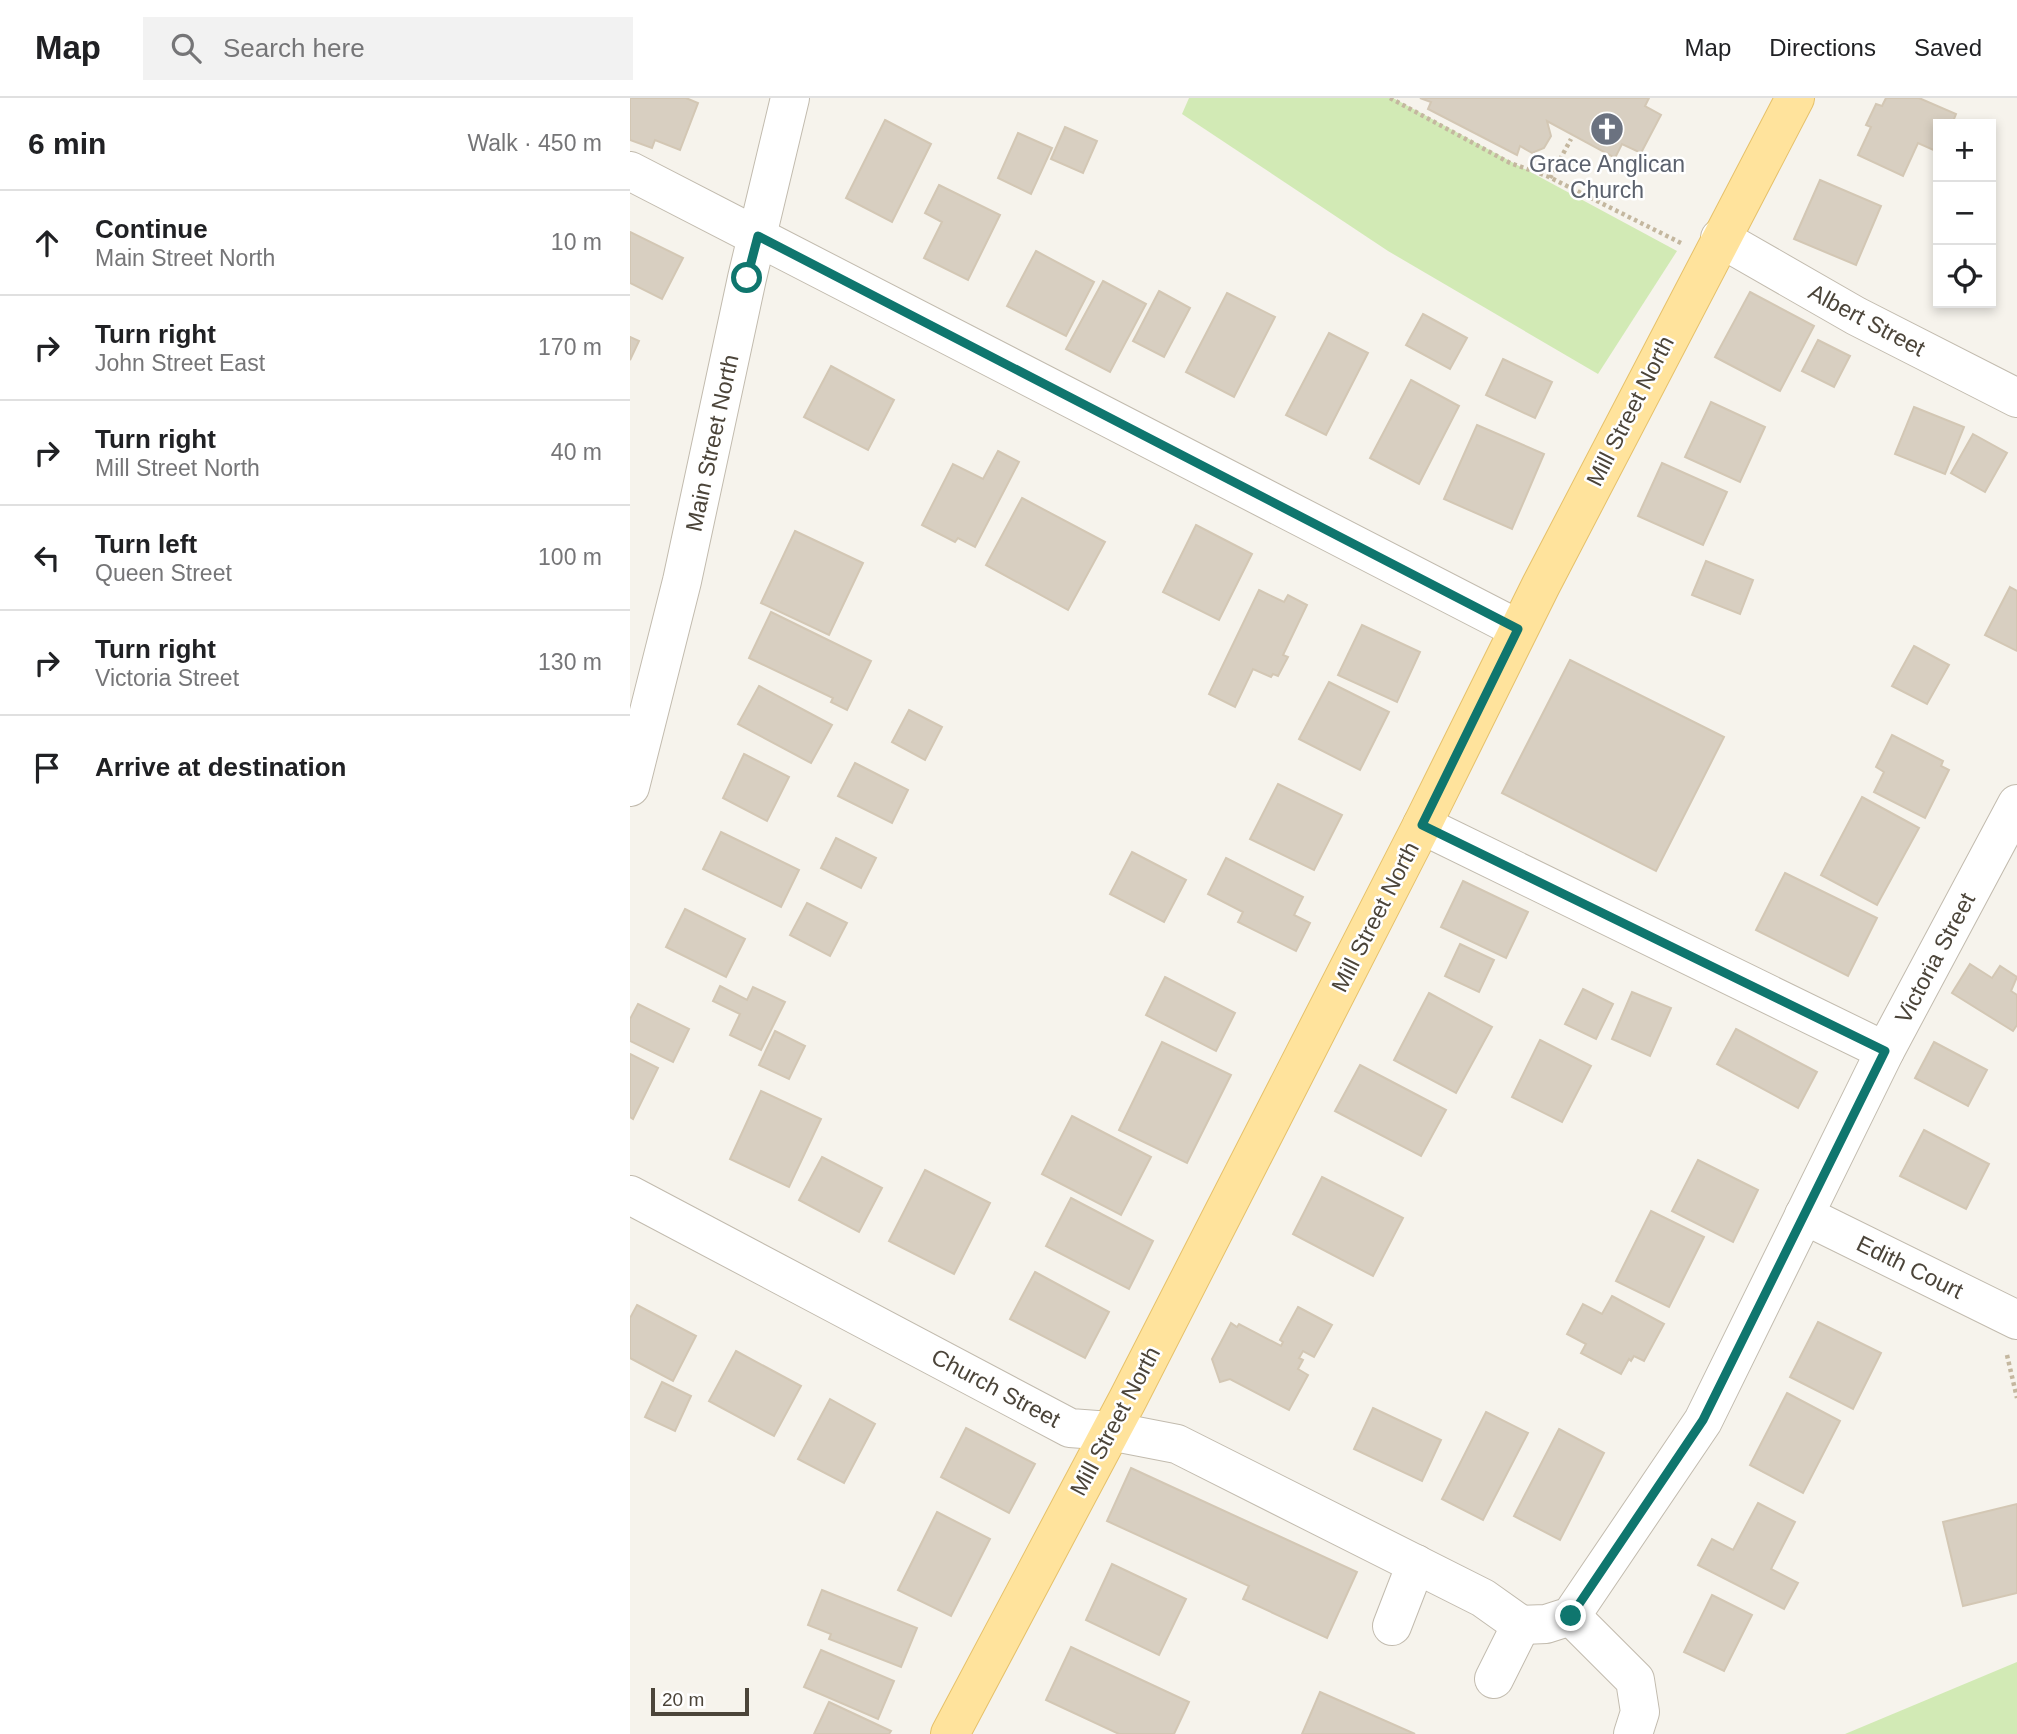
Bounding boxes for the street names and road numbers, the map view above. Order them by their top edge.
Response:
street label: Albert Street [1804,279,1930,362]
street label: Mill Street North [1581,332,1679,490]
street label: Main Street North [681,352,743,534]
street label: Mill Street North [1326,838,1424,996]
street label: Victoria Street [1890,888,1981,1028]
street label: Edith Court [1853,1230,1968,1304]
street label: Mill Street North [1065,1342,1165,1500]
street label: Church Street [927,1343,1065,1433]

